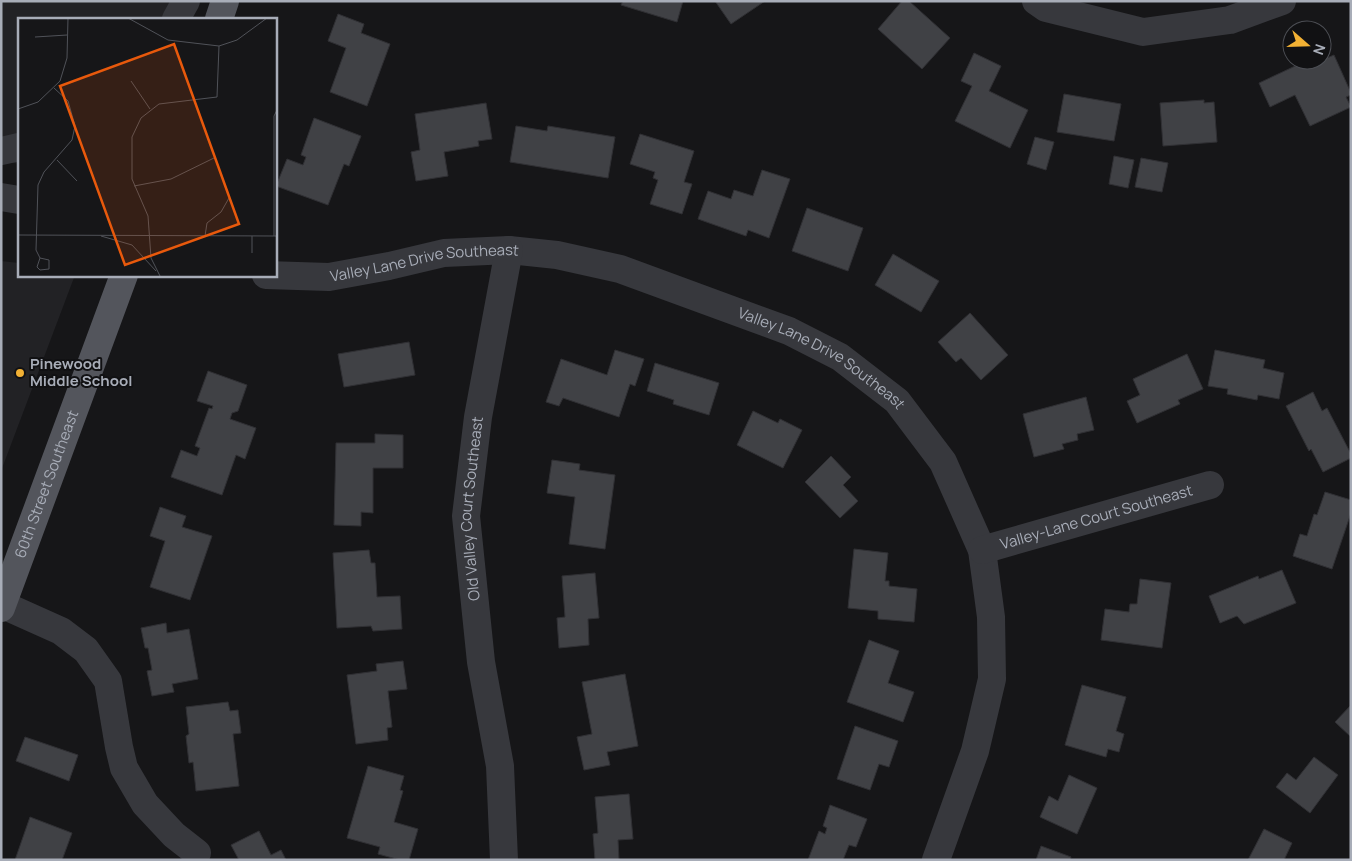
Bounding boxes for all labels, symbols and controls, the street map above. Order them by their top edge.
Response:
inset map [18,18,276,276]
north arrow [1282,20,1332,70]
text: N [1309,42,1330,58]
street label: Valley Lane Drive Southeast [328,239,520,287]
street label: Valley Lane Drive Southeast [735,302,910,413]
place label: Pinewood Middle School [30,353,132,391]
marker: Pinewood Middle School [14,367,26,379]
street label: 60th Street Southeast [9,407,83,561]
street label: Old Valley Court Southeast [455,415,488,602]
street label: Valley-Lane Court Southeast [998,480,1195,554]

